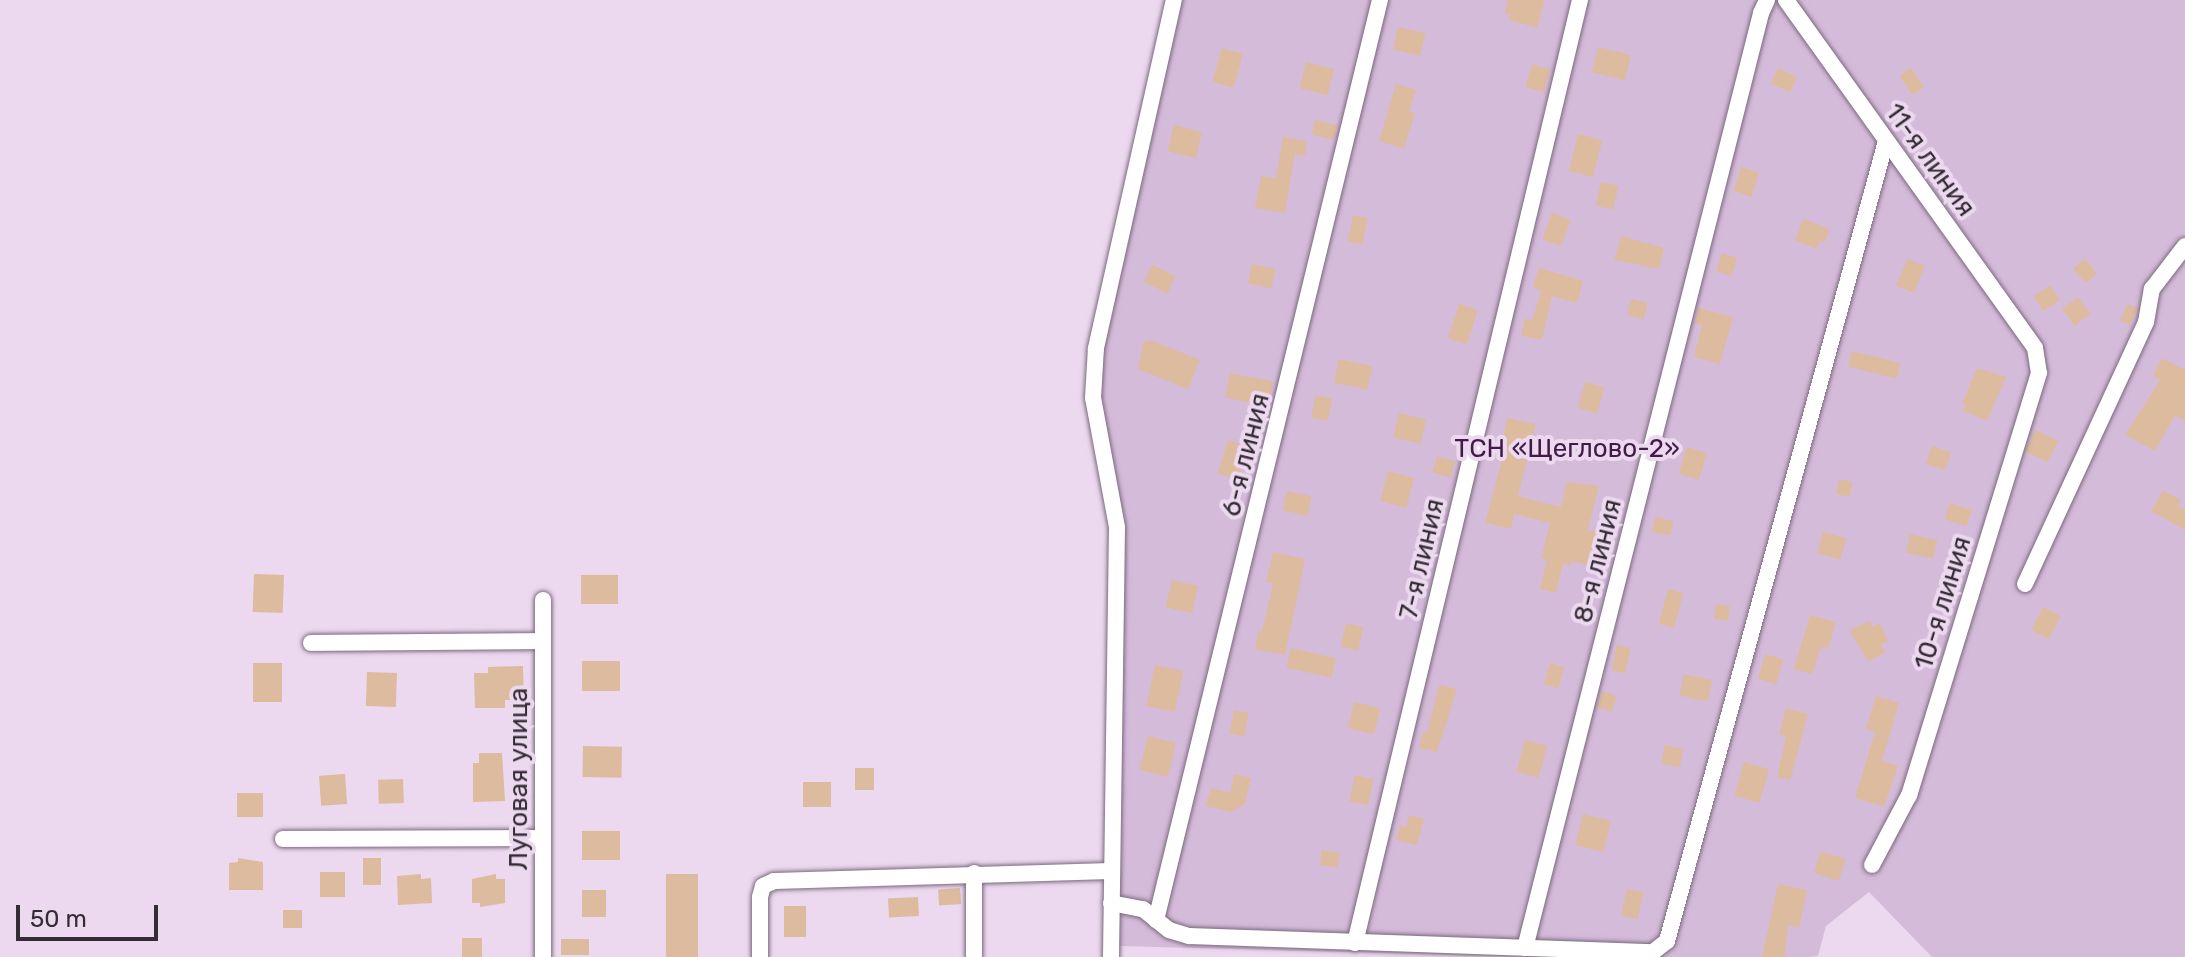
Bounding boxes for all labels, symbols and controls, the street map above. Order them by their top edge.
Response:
street label: 11-я линия [1879,97,1981,223]
street label: 6-я линия [1216,390,1276,520]
park label: ТСН «Щеглово-2» [1454,433,1680,465]
street label: 7-я линия [1393,496,1451,622]
street label: 8-я линия [1568,496,1628,626]
street label: 10-я линия [1908,533,1978,673]
street label: Луговая улица [503,688,535,870]
scale bar [20,889,162,939]
text: 50 m [30,905,87,933]

